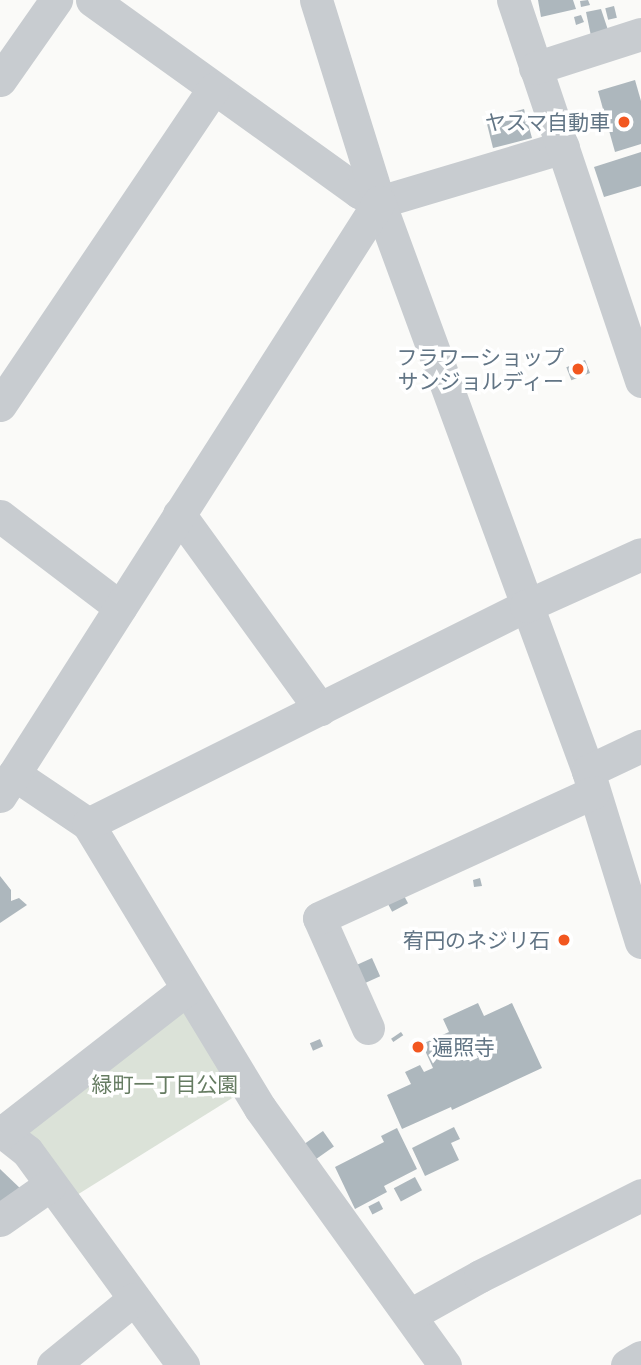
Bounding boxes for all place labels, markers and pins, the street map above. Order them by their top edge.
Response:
place label: ヤスマ自動車 [484,109,610,135]
marker: ヤスマ自動車 [616,114,632,130]
place label: フラワーショップ サンジョルディー [396,344,564,394]
marker: フラワーショップ サンジョルディー [570,361,586,377]
place label: 宥円のネジリ石 [403,927,550,953]
marker: 宥円のネジリ石 [556,932,572,948]
place label: 遍照寺 [432,1034,495,1060]
marker: 遍照寺 [410,1039,426,1055]

